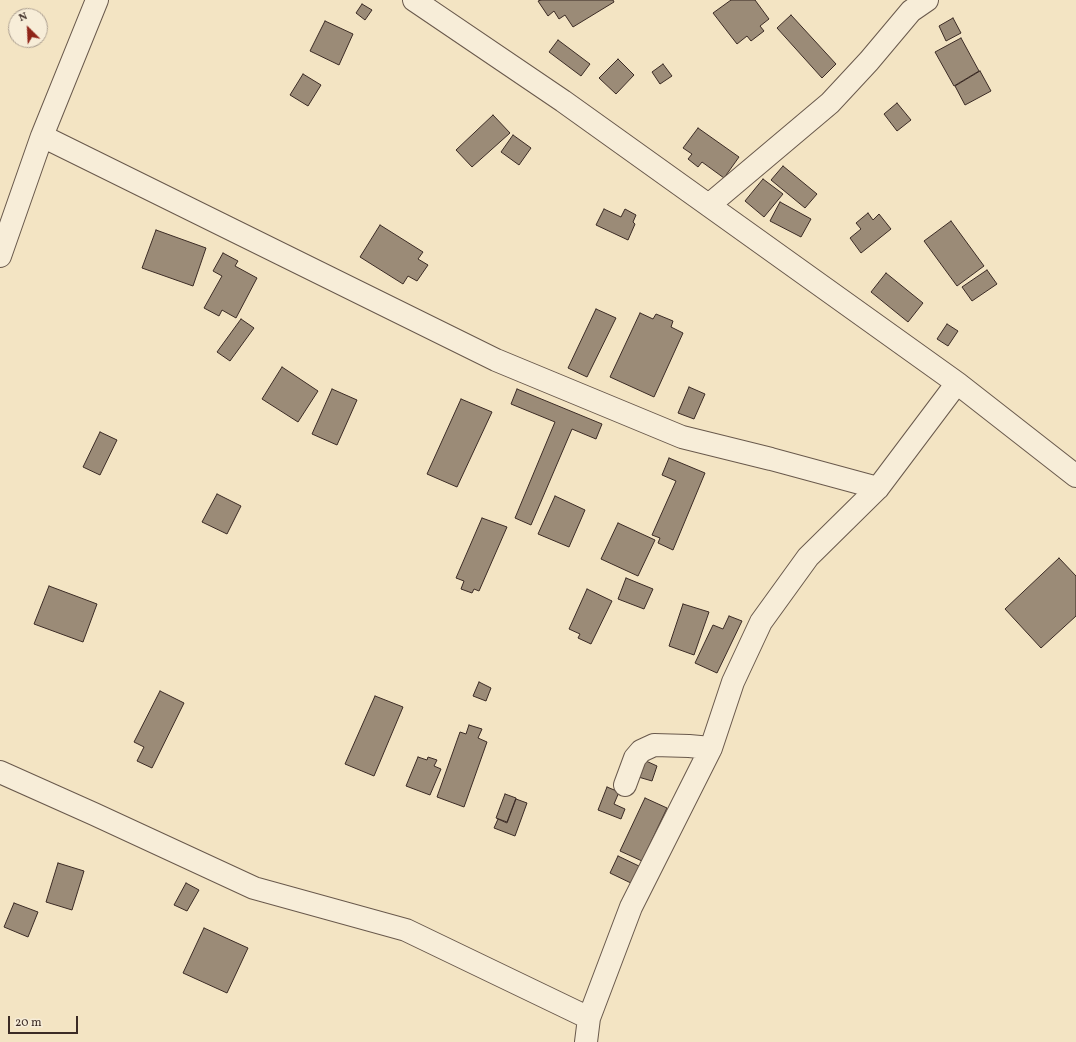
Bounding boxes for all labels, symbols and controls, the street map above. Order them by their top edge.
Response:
north arrow [8,8,48,48]
text: N [17,9,30,26]
scale bar [10,1008,80,1034]
text: 20 m [15,1015,42,1031]

